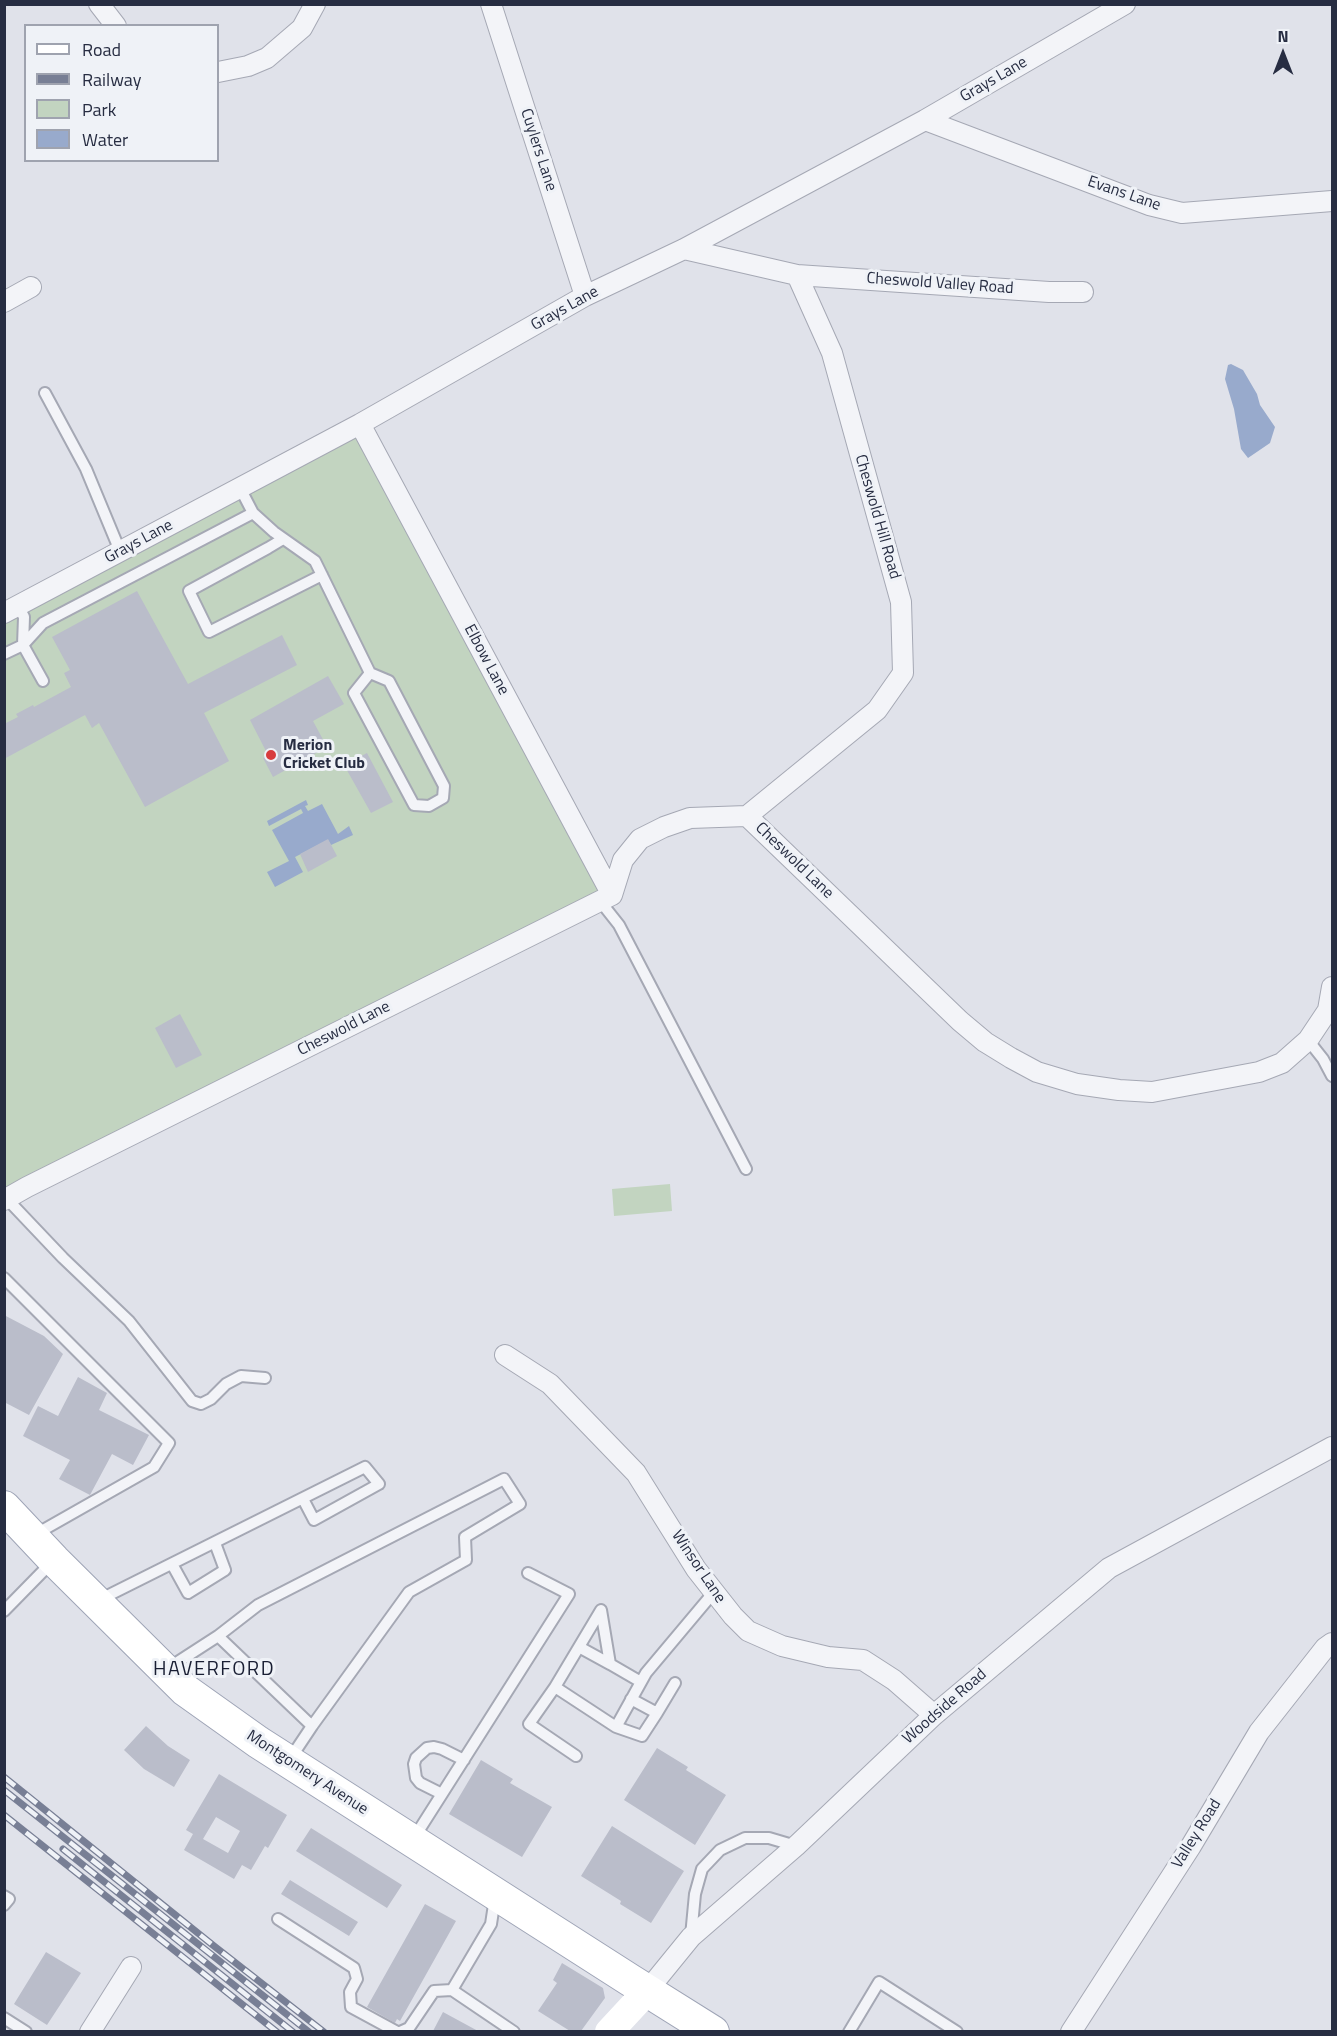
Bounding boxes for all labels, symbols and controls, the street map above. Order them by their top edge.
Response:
legend [24,24,219,162]
north arrow [1253,24,1313,84]
text: N [1277,24,1289,48]
text: Road [82,36,121,63]
street label: Grays Lane [957,53,1031,107]
text: Railway [82,66,141,93]
text: Park [82,96,116,123]
street label: Cuylers Lane [516,106,560,194]
text: Water [82,126,128,153]
street label: Evans Lane [1085,173,1163,215]
street label: Cheswold Valley Road [866,269,1014,299]
street label: Grays Lane [528,283,602,335]
street label: Cheswold Hill Road [850,452,904,582]
street label: Grays Lane [102,516,176,568]
street label: Elbow Lane [459,621,513,699]
place label: Merion Cricket Club [283,736,365,774]
marker: Merion Cricket Club [264,748,278,762]
street label: Cheswold Lane [751,819,837,903]
street label: Cheswold Lane [294,997,394,1061]
street label: Winsor Lane [667,1527,729,1607]
district label: HAVERFORD [153,1658,275,1682]
street label: Woodside Road [899,1665,991,1749]
street label: Montgomery Avenue [243,1727,371,1819]
street label: Valley Road [1168,1796,1226,1872]

